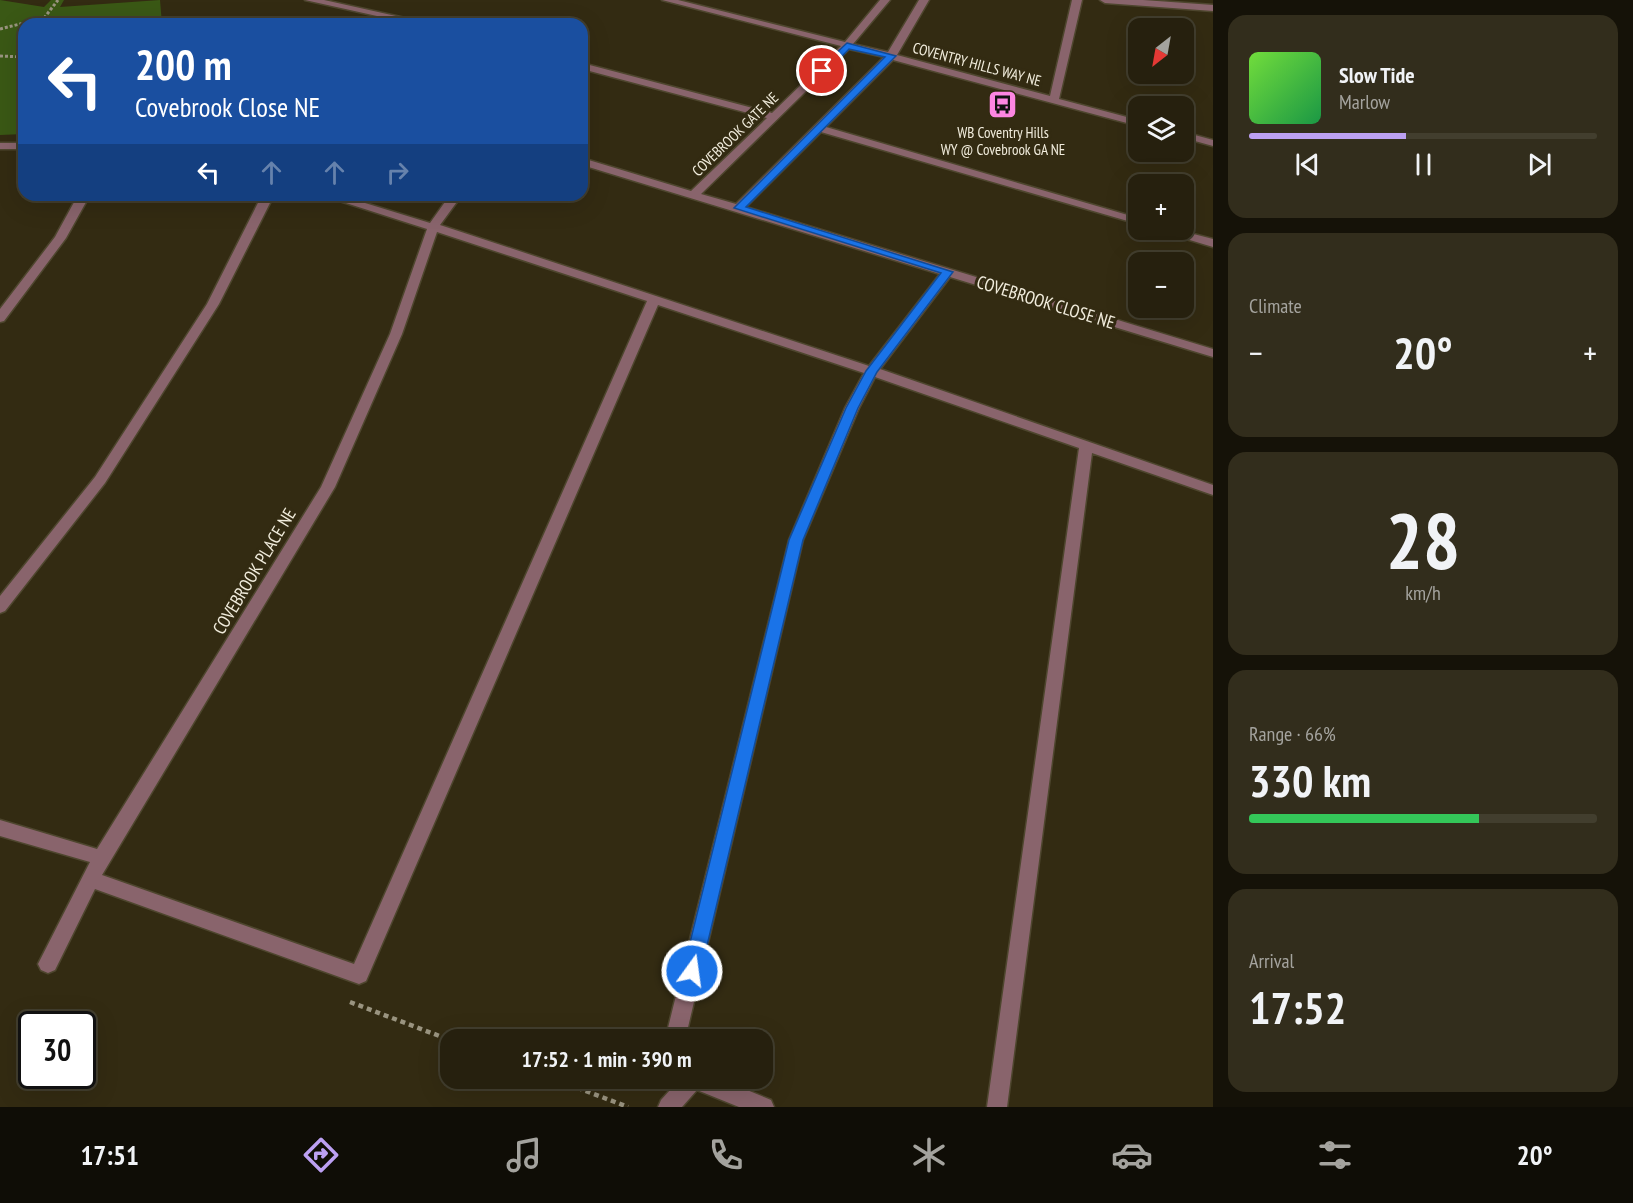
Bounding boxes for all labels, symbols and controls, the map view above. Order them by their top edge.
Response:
north arrow [1128,18,1194,84]
map controls [1128,18,1194,318]
text: 200 m [135,37,232,92]
street label: COVENTRY HILLS WAY NE [911,38,1043,90]
icon: left [36,42,114,120]
pin [796,45,847,96]
icon: arrive [805,54,838,87]
text: Slow Tide [1339,61,1415,89]
street label: COVEBROOK GATE NE [688,88,782,180]
bus stop icon: WB Coventry Hills WY @ Covebrook GA NE [987,89,1019,121]
text: Marlow [1339,89,1390,115]
text: Covebrook Close NE [135,90,320,124]
button: layers [1128,96,1194,162]
place label: WB Coventry Hills WY @ Covebrook GA NE [941,123,1065,159]
icon: previous [1291,148,1324,181]
icon: pause [1407,148,1440,181]
icon: next [1523,148,1556,181]
icon: left [192,156,225,189]
icon: ahead [255,156,288,189]
icon: ahead [318,156,351,189]
icon: right [381,156,414,189]
button: + [1128,174,1194,240]
button: − [1128,252,1194,318]
street label: COVEBROOK CLOSE NE [974,270,1118,334]
text: Climate [1249,293,1302,319]
text: 20° [1393,323,1453,381]
text: − [1249,331,1263,374]
text: + [1583,331,1597,374]
text: 28 [1386,490,1460,591]
street label: COVEBROOK PLACE NE [207,504,301,638]
text: km/h [1405,580,1441,606]
text: Range · 66% [1249,721,1336,747]
text: 330 km [1249,751,1371,809]
position arrow [660,939,724,1003]
text: Arrival [1249,948,1294,974]
text: 17:52 [1249,978,1346,1036]
speed limit sign: 30 [18,1011,96,1089]
text: 17:52 · 1 min · 390 m [521,1045,692,1073]
icon: directions [300,1134,342,1176]
icon: music [503,1134,545,1176]
icon: phone [705,1134,747,1176]
icon: climate [908,1134,950,1176]
icon: car [1111,1134,1153,1176]
icon: filters [1314,1134,1356,1176]
text: 17:51 [80,1138,139,1172]
text: 20° [1517,1138,1552,1172]

